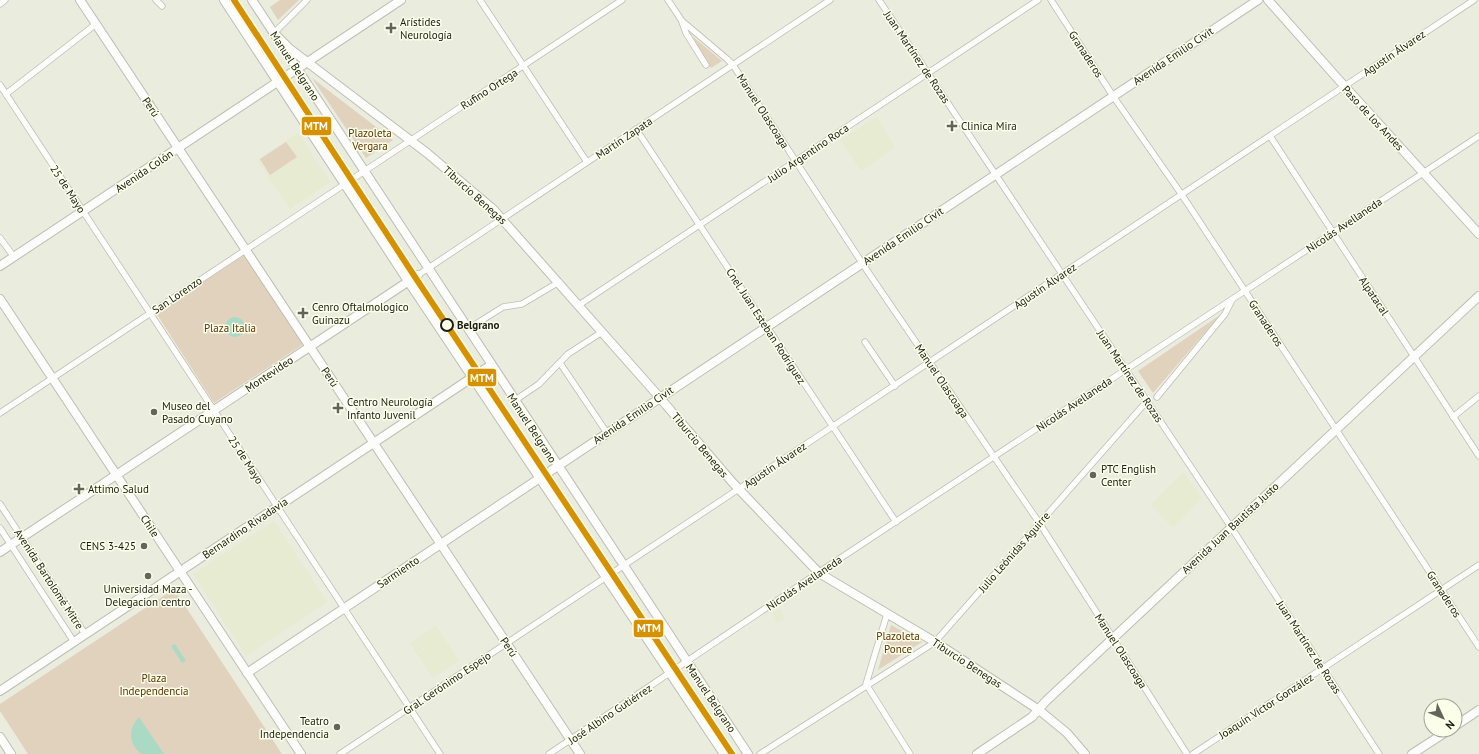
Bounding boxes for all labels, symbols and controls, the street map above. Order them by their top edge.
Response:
street label: Juan Martínez de Rozas [880,7,953,106]
place label: Arístides Neurología [400,15,452,42]
marker: Arístides Neurología [385,22,397,34]
street label: Avenida Emilio Civit [1130,24,1216,88]
street label: Agustín Álvarez [1360,27,1428,79]
street label: Granaderos [1066,28,1107,80]
street label: Manuel Belgrano [267,29,323,103]
street label: Rufino Ortega [458,65,520,113]
street label: Manuel Olascoaga [734,71,792,151]
street label: Paso de los Andes [1339,82,1407,154]
street label: Perú [139,94,163,120]
street label: Martín Zapata [593,114,655,162]
line badge: MTM [301,116,332,136]
text: MTM [304,119,328,133]
place label: Clinica Mira [961,119,1017,133]
marker: Clinica Mira [946,120,958,132]
street label: Julio Argentino Roca [764,121,851,186]
park label: Plazoleta Vergara [348,126,392,153]
street label: Avenida Colón [112,146,176,196]
street label: 25 de Mayo [47,162,89,216]
street label: Tiburcio Benegas [440,163,510,228]
street label: Nicolás Avellaneda [1303,194,1385,256]
street label: Avenida Emilio Civit [860,204,946,268]
street label: Agustín Álvarez [1011,260,1079,312]
street label: Cnel. Juan Esteban Rodríguez [723,265,809,387]
street label: San Lorenzo [149,273,205,317]
street label: Alpatacal [1356,274,1393,319]
street label: Granaderos [1246,297,1287,349]
place label: Cenro Oftalmologico Guinazu [312,300,409,327]
marker: Cenro Oftalmologico Guinazu [297,307,309,319]
marker: Belgrano [440,318,454,332]
place label: Belgrano [457,318,500,332]
park label: Plaza Italia [204,321,256,335]
street label: Juan Martínez de Rozas [1093,326,1166,425]
street label: Manuel Olascoaga [912,341,972,421]
street label: Montevideo [242,353,296,395]
street label: Perú [318,364,342,390]
line badge: MTM [467,368,497,387]
text: MTM [470,371,494,385]
street label: Nicolás Avellaneda [1033,373,1115,435]
street label: Avenida Emilio Civit [590,383,676,447]
street label: Manuel Belgrano [504,391,560,465]
place label: Centro Neurología Infanto Juvenil [347,395,433,422]
place label: Museo del Pasado Cuyano [162,399,233,426]
marker: Centro Neurología Infanto Juvenil [332,402,344,414]
marker: Museo del Pasado Cuyano [149,407,159,417]
street label: Tiburcio Benegas [669,410,732,481]
street label: 25 de Mayo [225,433,267,487]
street label: Agustín Álvarez [741,439,809,491]
place label: PTC English Center [1101,462,1156,489]
marker: PTC English Center [1088,470,1098,480]
street label: Avenida Juan Bautista Justo [1178,479,1282,577]
place label: Attimo Salud [88,482,149,496]
marker: Attimo Salud [73,483,85,495]
street label: Bernardino Rivadavia [200,494,290,562]
street label: Julio Leónidas Aguirre [975,509,1053,596]
street label: Chile [138,512,163,540]
street label: Avenida Bartolomé Mitre [11,526,87,632]
place label: CENS 3-425 [80,539,136,553]
marker: CENS 3-425 [139,541,149,551]
street label: Nicolás Avellaneda [763,552,845,614]
street label: Sarmiento [374,553,422,591]
street label: Granaderos [1424,568,1465,620]
marker: Universidad Maza - Delegacion centro [143,571,153,581]
place label: Universidad Maza - Delegacion centro [103,582,193,609]
street label: Juan Martínez de Rozas [1273,597,1345,697]
street label: Manuel Olascoaga [1092,611,1150,691]
line badge: MTM [633,619,664,638]
text: MTM [637,621,661,635]
park label: Plazoleta Ponce [876,629,920,656]
street label: Perú [497,634,521,660]
street label: Tiburcio Benegas [929,635,1005,691]
street label: Gral. Gerónimo Espejo [400,648,494,718]
street label: Manuel Belgrano [683,661,739,735]
street label: Joaquín Víctor González [1215,670,1316,742]
park label: Plaza Independencia [119,671,189,698]
street label: José Albino Gutiérrez [565,681,655,748]
north arrow [1423,698,1463,738]
place label: Teatro Independencia [260,714,329,741]
text: N [1443,717,1458,732]
marker: Teatro Independencia [332,722,342,732]

